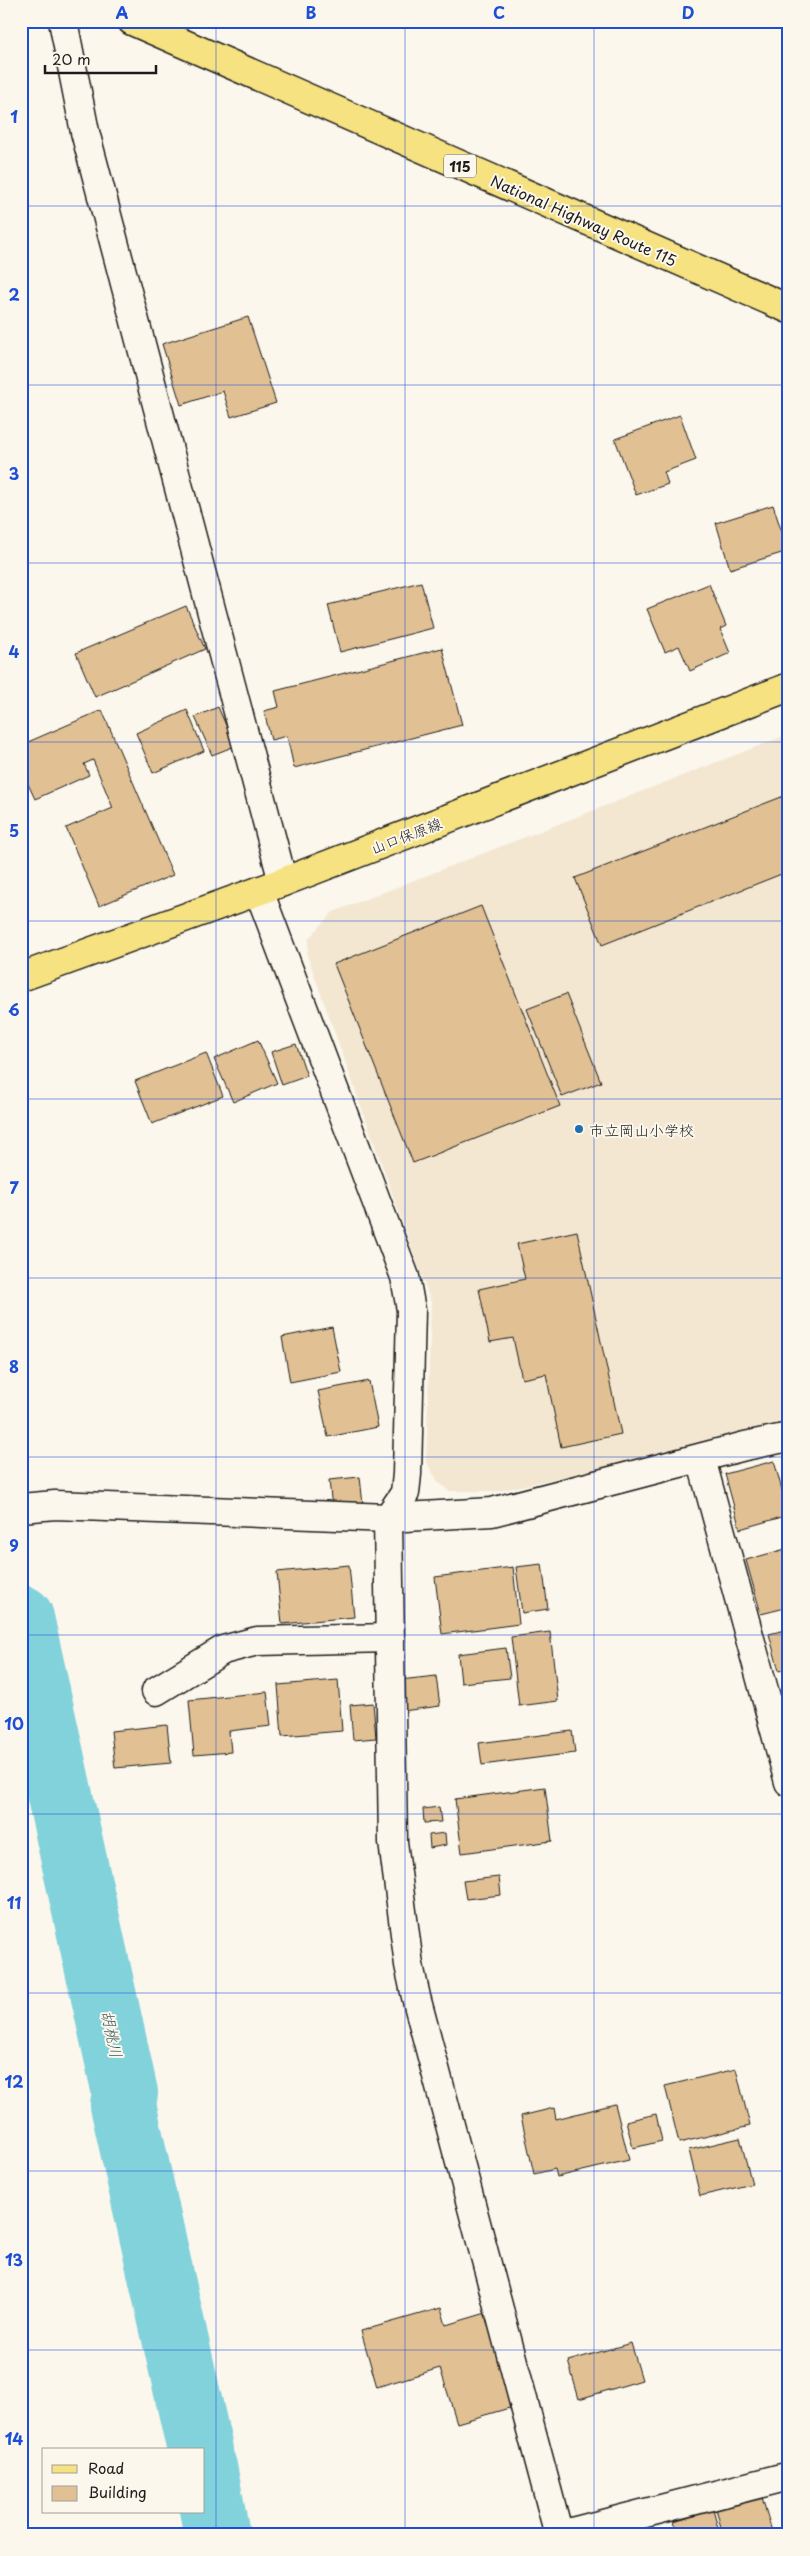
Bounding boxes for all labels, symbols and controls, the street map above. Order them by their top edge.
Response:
text: A [116,0,129,24]
text: B [306,0,317,24]
text: C [493,0,505,24]
text: D [682,0,694,24]
scale bar [45,42,156,74]
text: 20 m [52,47,91,70]
text: 1 [10,104,18,128]
road number: 115 [444,154,476,178]
street label: National Highway Route 115 [487,169,681,271]
text: 2 [8,282,20,306]
text: 3 [9,461,19,485]
text: 4 [9,639,20,663]
street label: 山口保原線 [367,811,445,859]
text: 5 [9,818,19,842]
text: 6 [8,997,20,1021]
place label: 市立岡山小学校 [589,1118,694,1141]
marker: 市立岡山小学校 [573,1123,585,1135]
text: 7 [9,1175,19,1199]
text: 8 [9,1354,19,1378]
text: 9 [9,1533,19,1557]
text: 10 [4,1711,24,1735]
text: 11 [7,1890,21,1914]
water label: 胡桃川 [96,2008,130,2060]
text: 12 [5,2069,23,2093]
text: 13 [5,2247,23,2271]
text: 14 [5,2426,23,2450]
legend [42,2448,205,2514]
text: Road [88,2456,124,2479]
text: Building [88,2480,147,2503]

